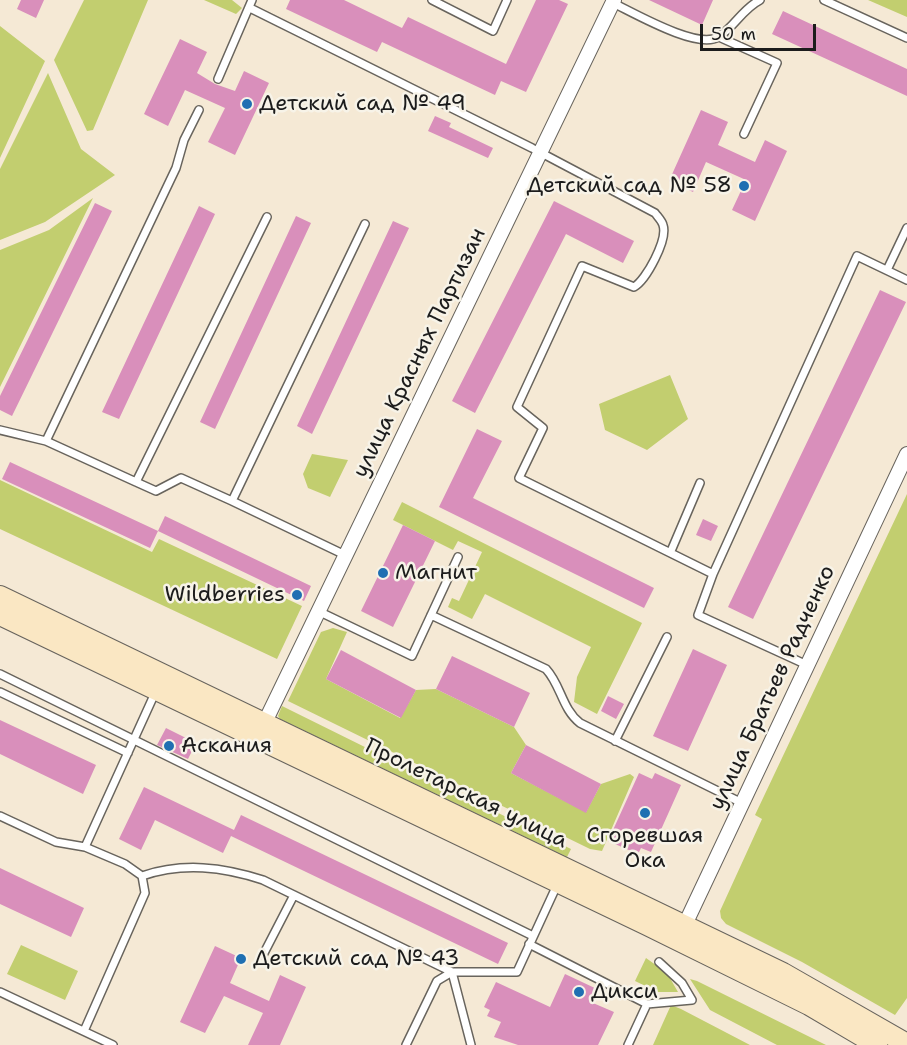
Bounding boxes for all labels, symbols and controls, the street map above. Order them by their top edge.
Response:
scale bar [703,12,818,50]
text: 50 m [711,22,756,46]
place label: Детский сад № 49 [259,91,466,117]
marker: Детский сад № 49 [240,97,254,111]
place label: Детский сад № 58 [526,173,732,199]
marker: Детский сад № 58 [737,179,751,193]
street label: улица Красных Партизан [348,224,492,482]
place label: Магнит [395,560,477,586]
street label: улица Братьев Радченко [705,561,841,815]
marker: Магнит [376,566,390,580]
place label: Wildberries [164,582,285,608]
marker: Wildberries [290,588,304,602]
place label: Аскания [181,733,272,759]
street label: Пролетарская улица [360,733,572,855]
marker: Аскания [162,739,176,753]
marker: Сгоревшая Ока [638,806,652,820]
place label: Сгоревшая Ока [587,823,703,874]
place label: Детский сад № 43 [253,946,459,972]
marker: Детский сад № 43 [234,952,248,966]
place label: Дикси [591,979,658,1005]
marker: Дикси [572,985,586,999]

